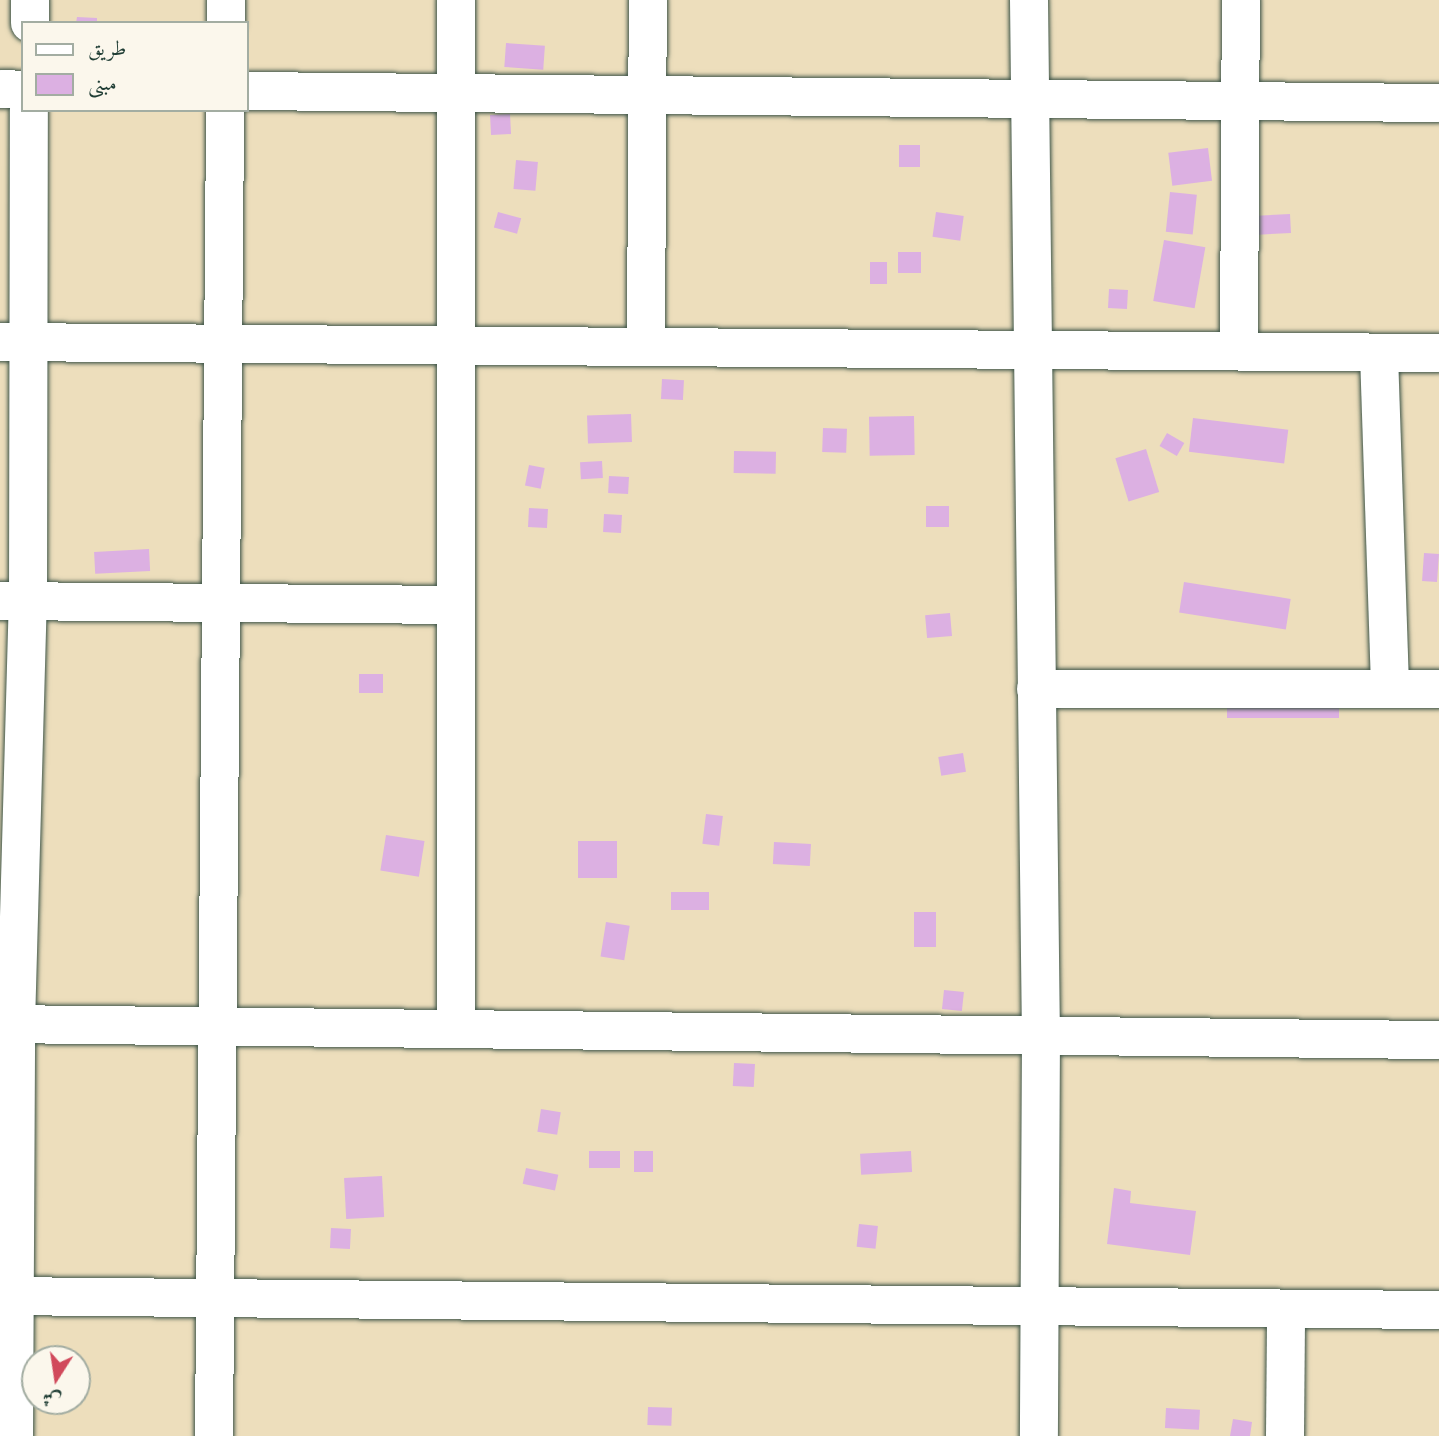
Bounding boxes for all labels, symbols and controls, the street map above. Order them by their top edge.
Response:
legend [21,21,248,112]
text: طريق [88,36,126,62]
text: مبنى [88,71,117,97]
north arrow [21,1345,91,1415]
text: ش [40,1386,64,1412]

